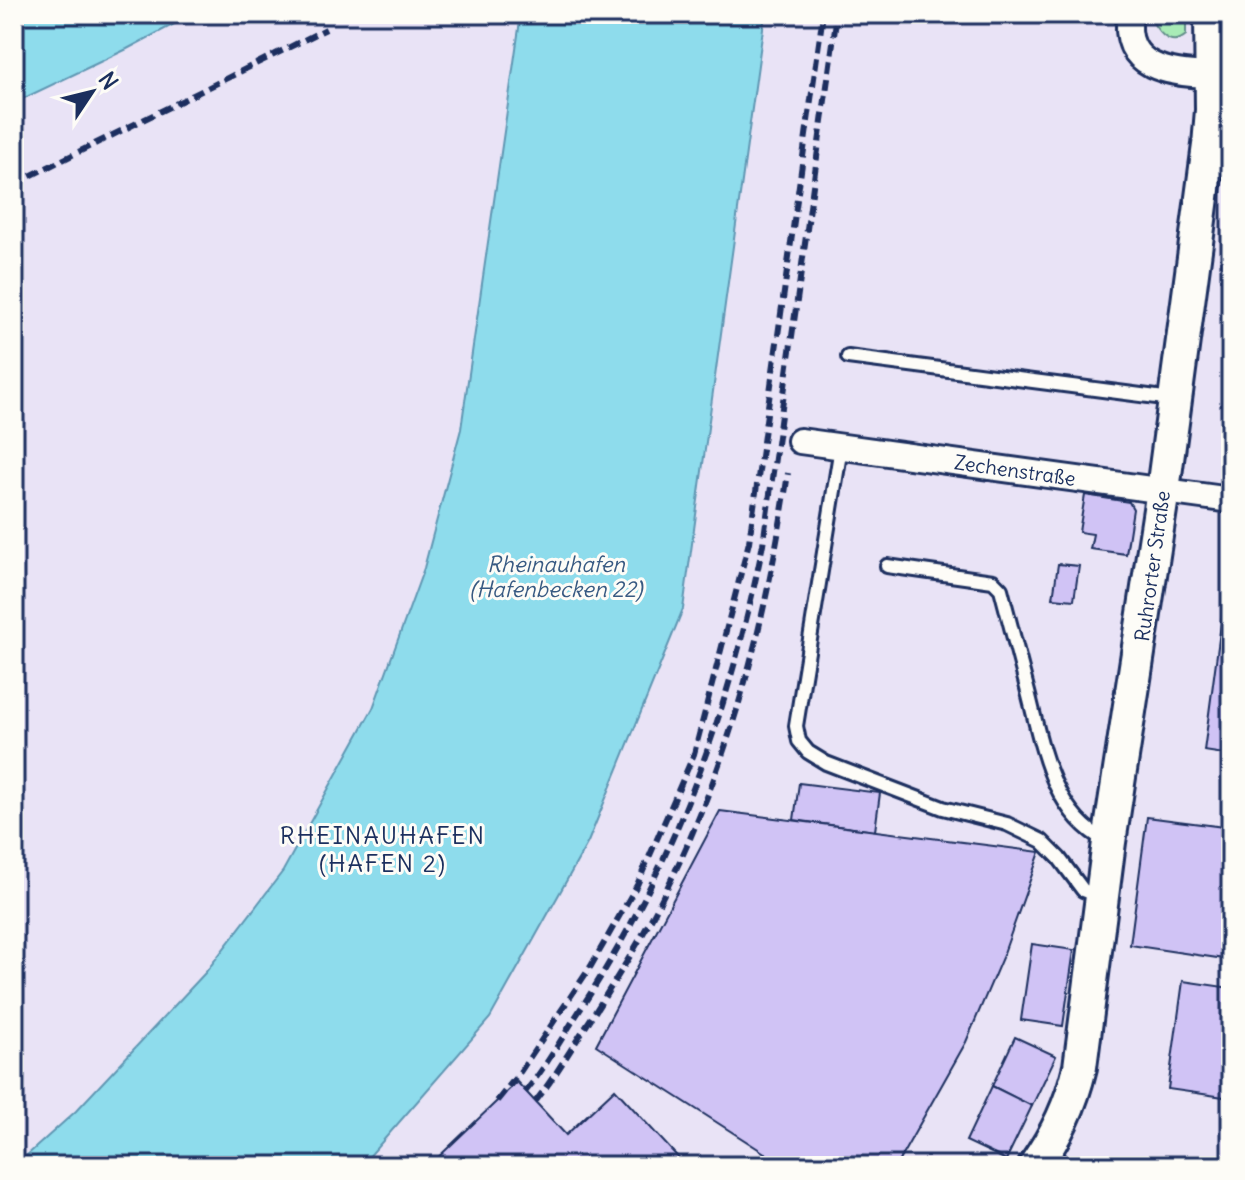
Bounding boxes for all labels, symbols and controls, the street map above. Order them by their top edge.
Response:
north arrow [52,52,132,132]
text: N [93,66,124,95]
street label: Zechenstraße [953,449,1077,491]
street label: Ruhrorter Straße [1129,489,1175,643]
water label: Rheinauhafen (Hafenbecken 22) [470,550,644,603]
district label: RHEINAUHAFEN (HAFEN 2) [280,820,486,878]

